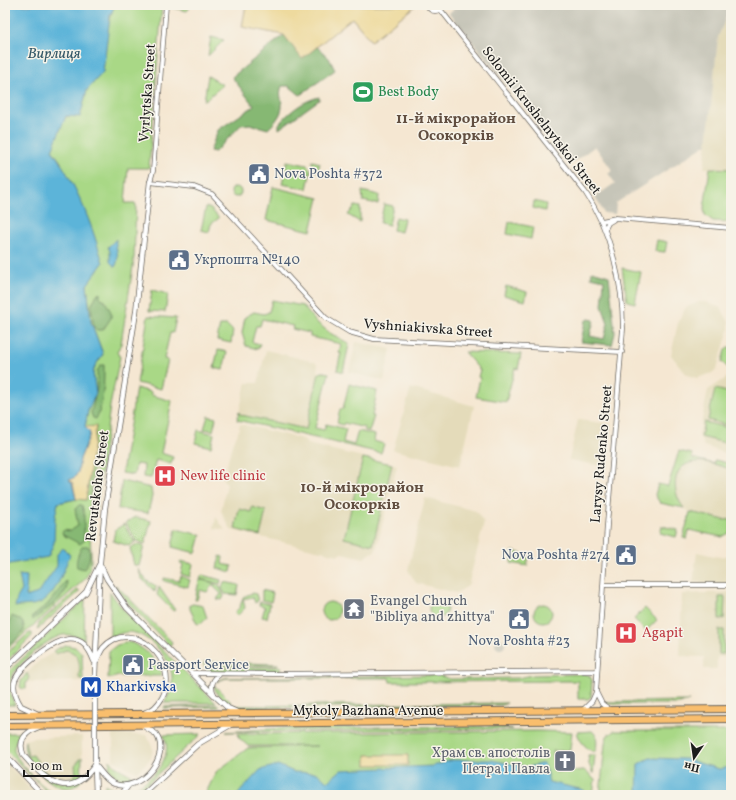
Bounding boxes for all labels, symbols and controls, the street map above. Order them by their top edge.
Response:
street label: Vyrlytska Street [135,43,161,143]
street label: Solomii Krushelnytskoi Street [477,43,605,199]
water label: Вирлиця [28,44,81,65]
sports icon: Best Body [350,79,376,105]
place label: Best Body [378,83,439,102]
district label: 11-й мікрорайон Осокорків [396,109,516,147]
public building icon: Nova Poshta #372 [246,161,272,187]
place label: Nova Poshta #372 [274,165,383,184]
public building icon: Укрпошта №140 [166,247,192,273]
place label: Укрпошта №140 [194,251,300,270]
street label: Vyshniakivska Street [363,315,493,343]
street label: Larysy Rudenko Street [586,384,618,524]
street label: Revutskoho Street [82,429,114,543]
hospital icon: New life clinic [152,463,178,489]
place label: New life clinic [180,467,266,486]
district label: 10-й мікрорайон Осокорків [300,478,424,516]
public building icon: Nova Poshta #274 [613,542,639,568]
place label: Nova Poshta #274 [502,546,610,565]
place label: Evangel Church "Bibliya and zhittya" [370,592,495,627]
temple icon: Evangel Church "Bibliya and zhittya" [341,596,367,622]
public building icon: Nova Poshta #23 [506,606,532,632]
hospital icon: Agapit [613,620,639,646]
place label: Agapit [642,624,683,643]
place label: Nova Poshta #23 [468,632,570,651]
public building icon: Passport Service [120,652,146,678]
place label: Passport Service [148,656,249,675]
metro station icon: Kharkivska [78,674,104,700]
place label: Kharkivska [106,678,177,697]
street label: Mykoly Bazhana Avenue [293,702,444,721]
north arrow [674,738,714,778]
place label: Храм св. апостолів Петра і Павла [432,744,550,779]
church icon: Храм св. апостолів Петра і Павла [552,748,578,774]
scale bar [24,752,88,778]
text: Пн [683,757,701,775]
text: 100 m [30,759,63,775]

